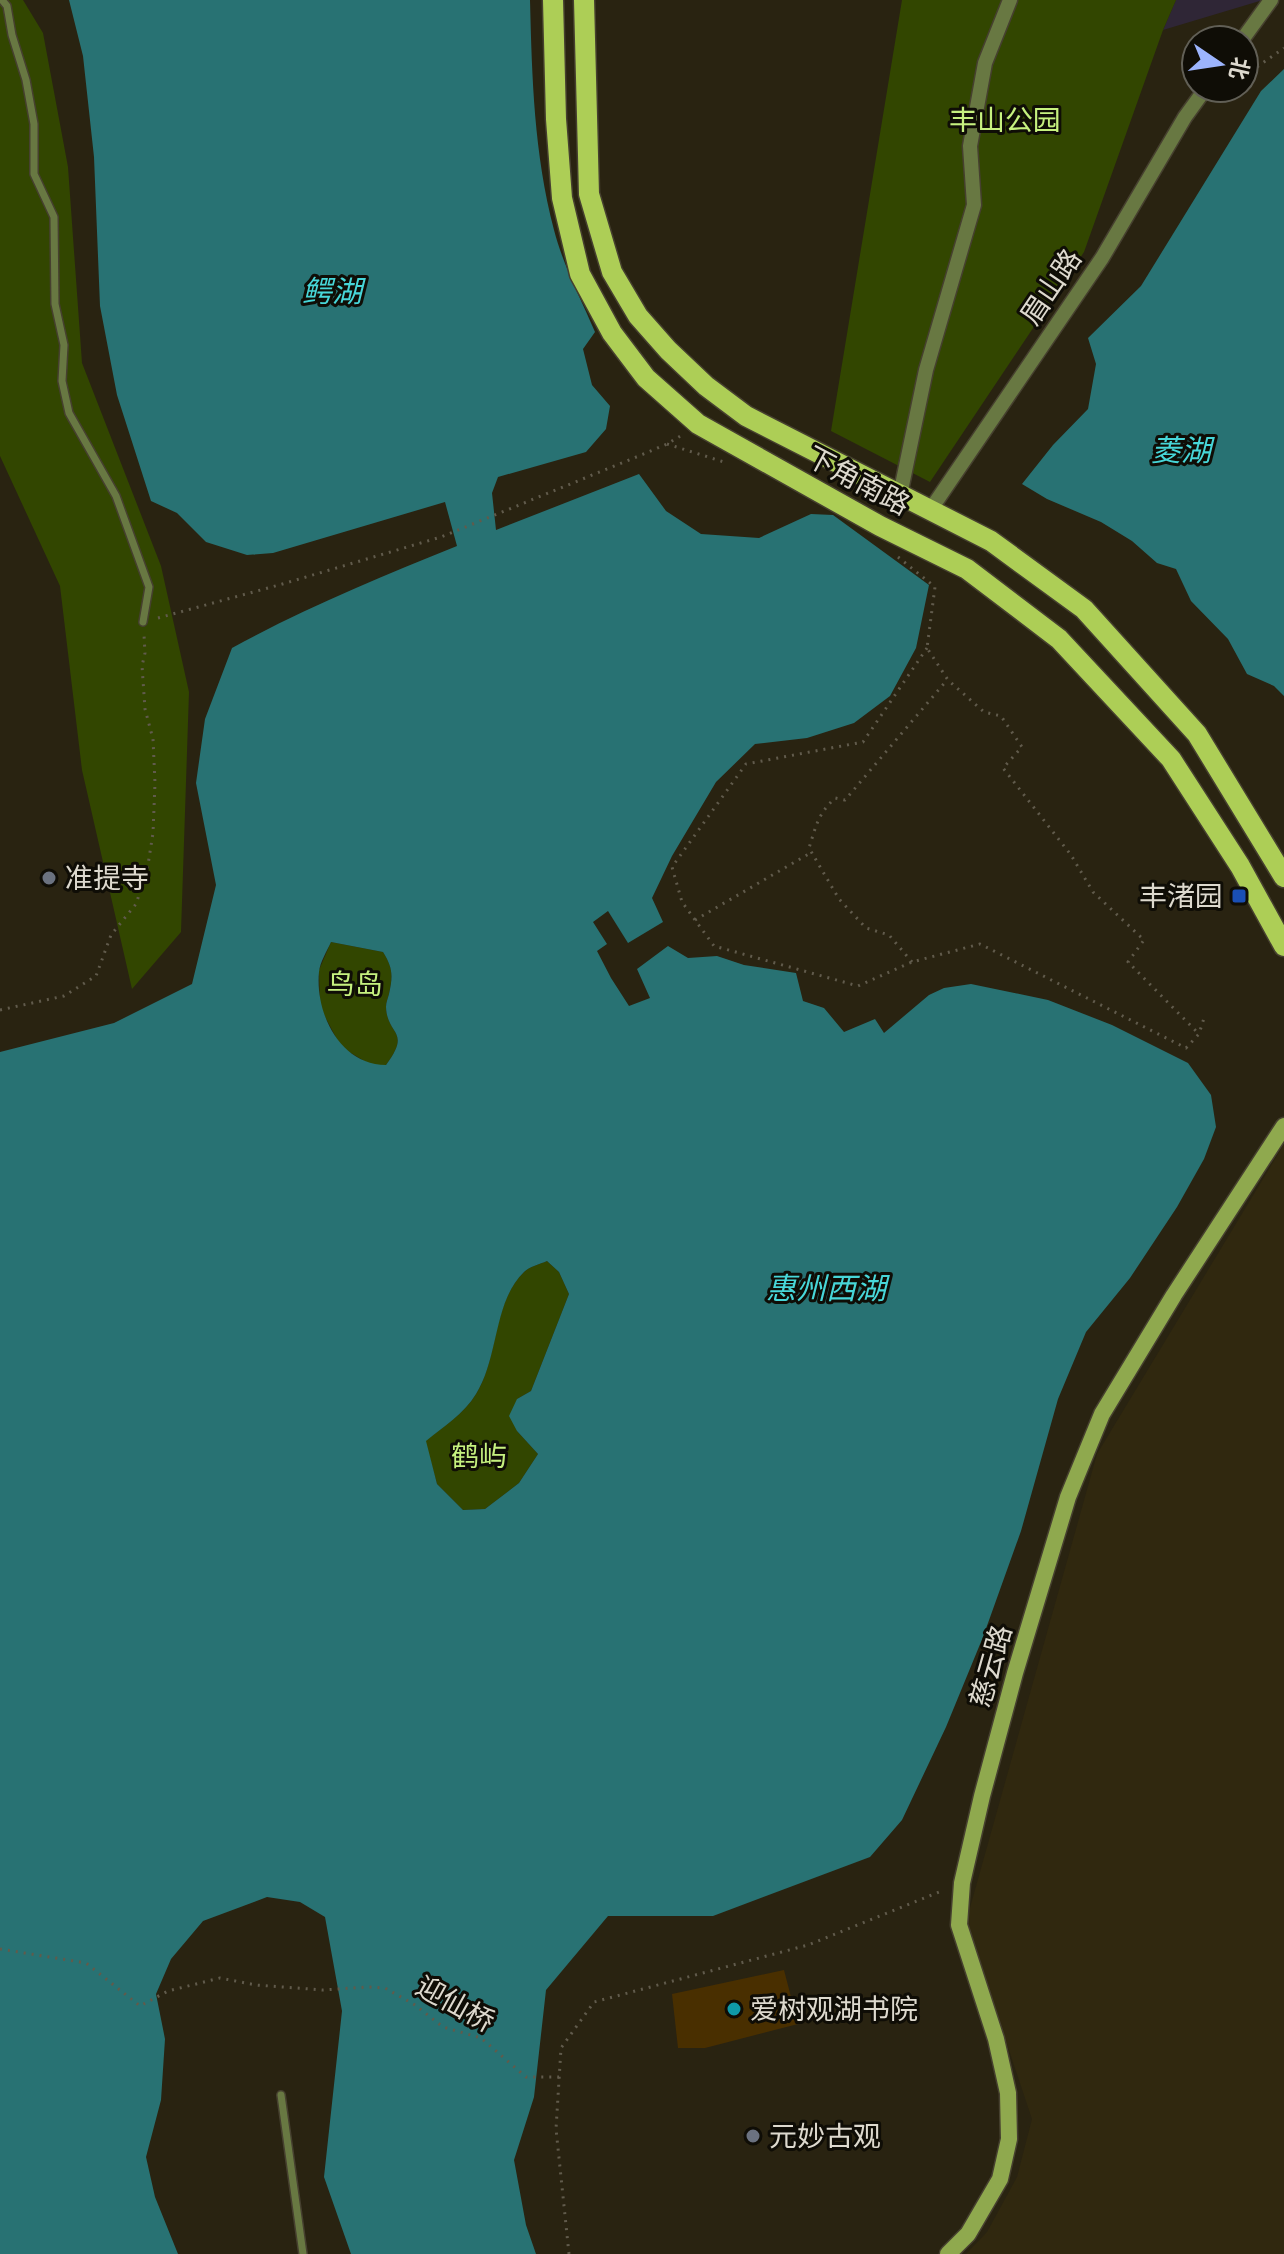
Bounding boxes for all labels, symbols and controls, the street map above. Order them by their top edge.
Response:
north arrow [1180,24,1260,104]
text: 北 [1224,55,1255,82]
park label: 丰山公园 [949,104,1061,137]
street label: 眉山路 [1014,243,1088,331]
water label: 鳄湖 [302,274,366,309]
water label: 菱湖 [1151,433,1215,468]
street label: 下角南路 [801,440,915,522]
place label: 准提寺 [65,862,149,895]
marker: 准提寺 [40,869,58,887]
place label: 丰渚园 [1139,880,1223,913]
marker: 丰渚园 [1230,887,1248,905]
park label: 鸟岛 [327,968,383,1001]
water label: 惠州西湖 [766,1271,890,1306]
park label: 鹤屿 [451,1440,507,1473]
street label: 慈云路 [964,1621,1018,1711]
street label: 迎仙桥 [410,1969,500,2039]
place label: 爱树观湖书院 [750,1993,918,2026]
marker: 爱树观湖书院 [725,2000,743,2018]
place label: 元妙古观 [769,2120,881,2153]
marker: 元妙古观 [744,2127,762,2145]

